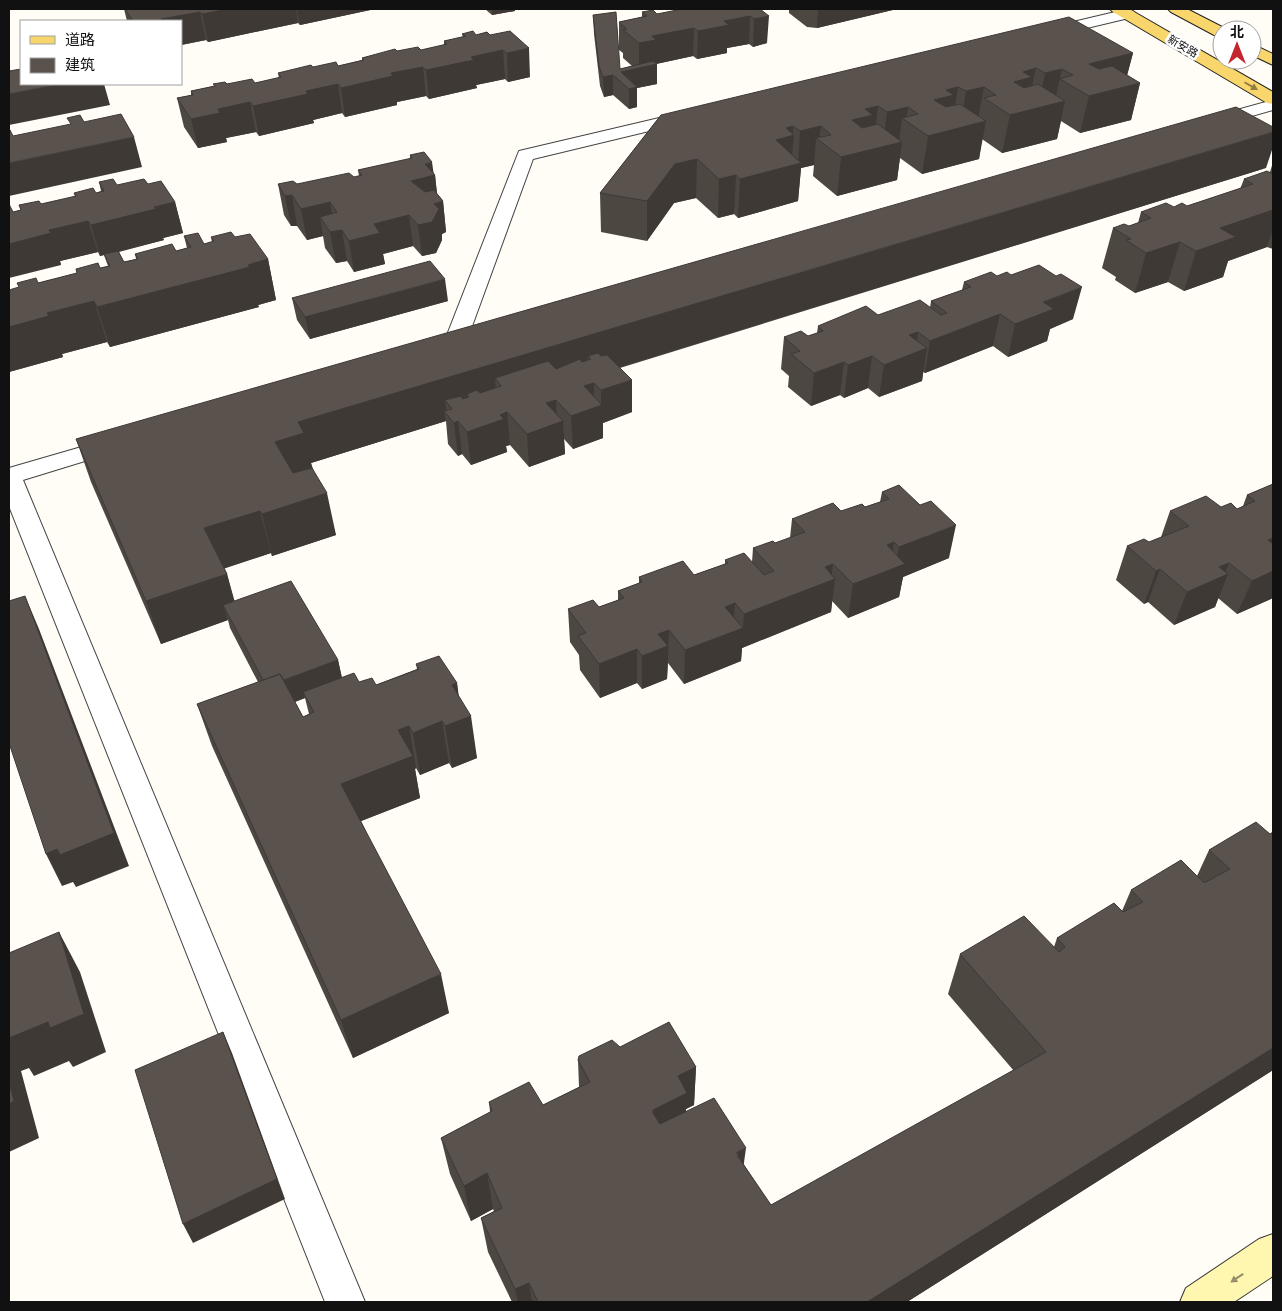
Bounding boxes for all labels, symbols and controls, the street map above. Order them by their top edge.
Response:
legend [20,20,182,85]
north arrow [1212,20,1262,70]
text: 北 [1230,24,1244,41]
text: 道路 [65,31,95,49]
street label: 新安路 [1165,33,1200,60]
text: 建筑 [65,56,95,74]
one-way arrow [1244,81,1257,90]
one-way arrow [1230,1273,1243,1283]

